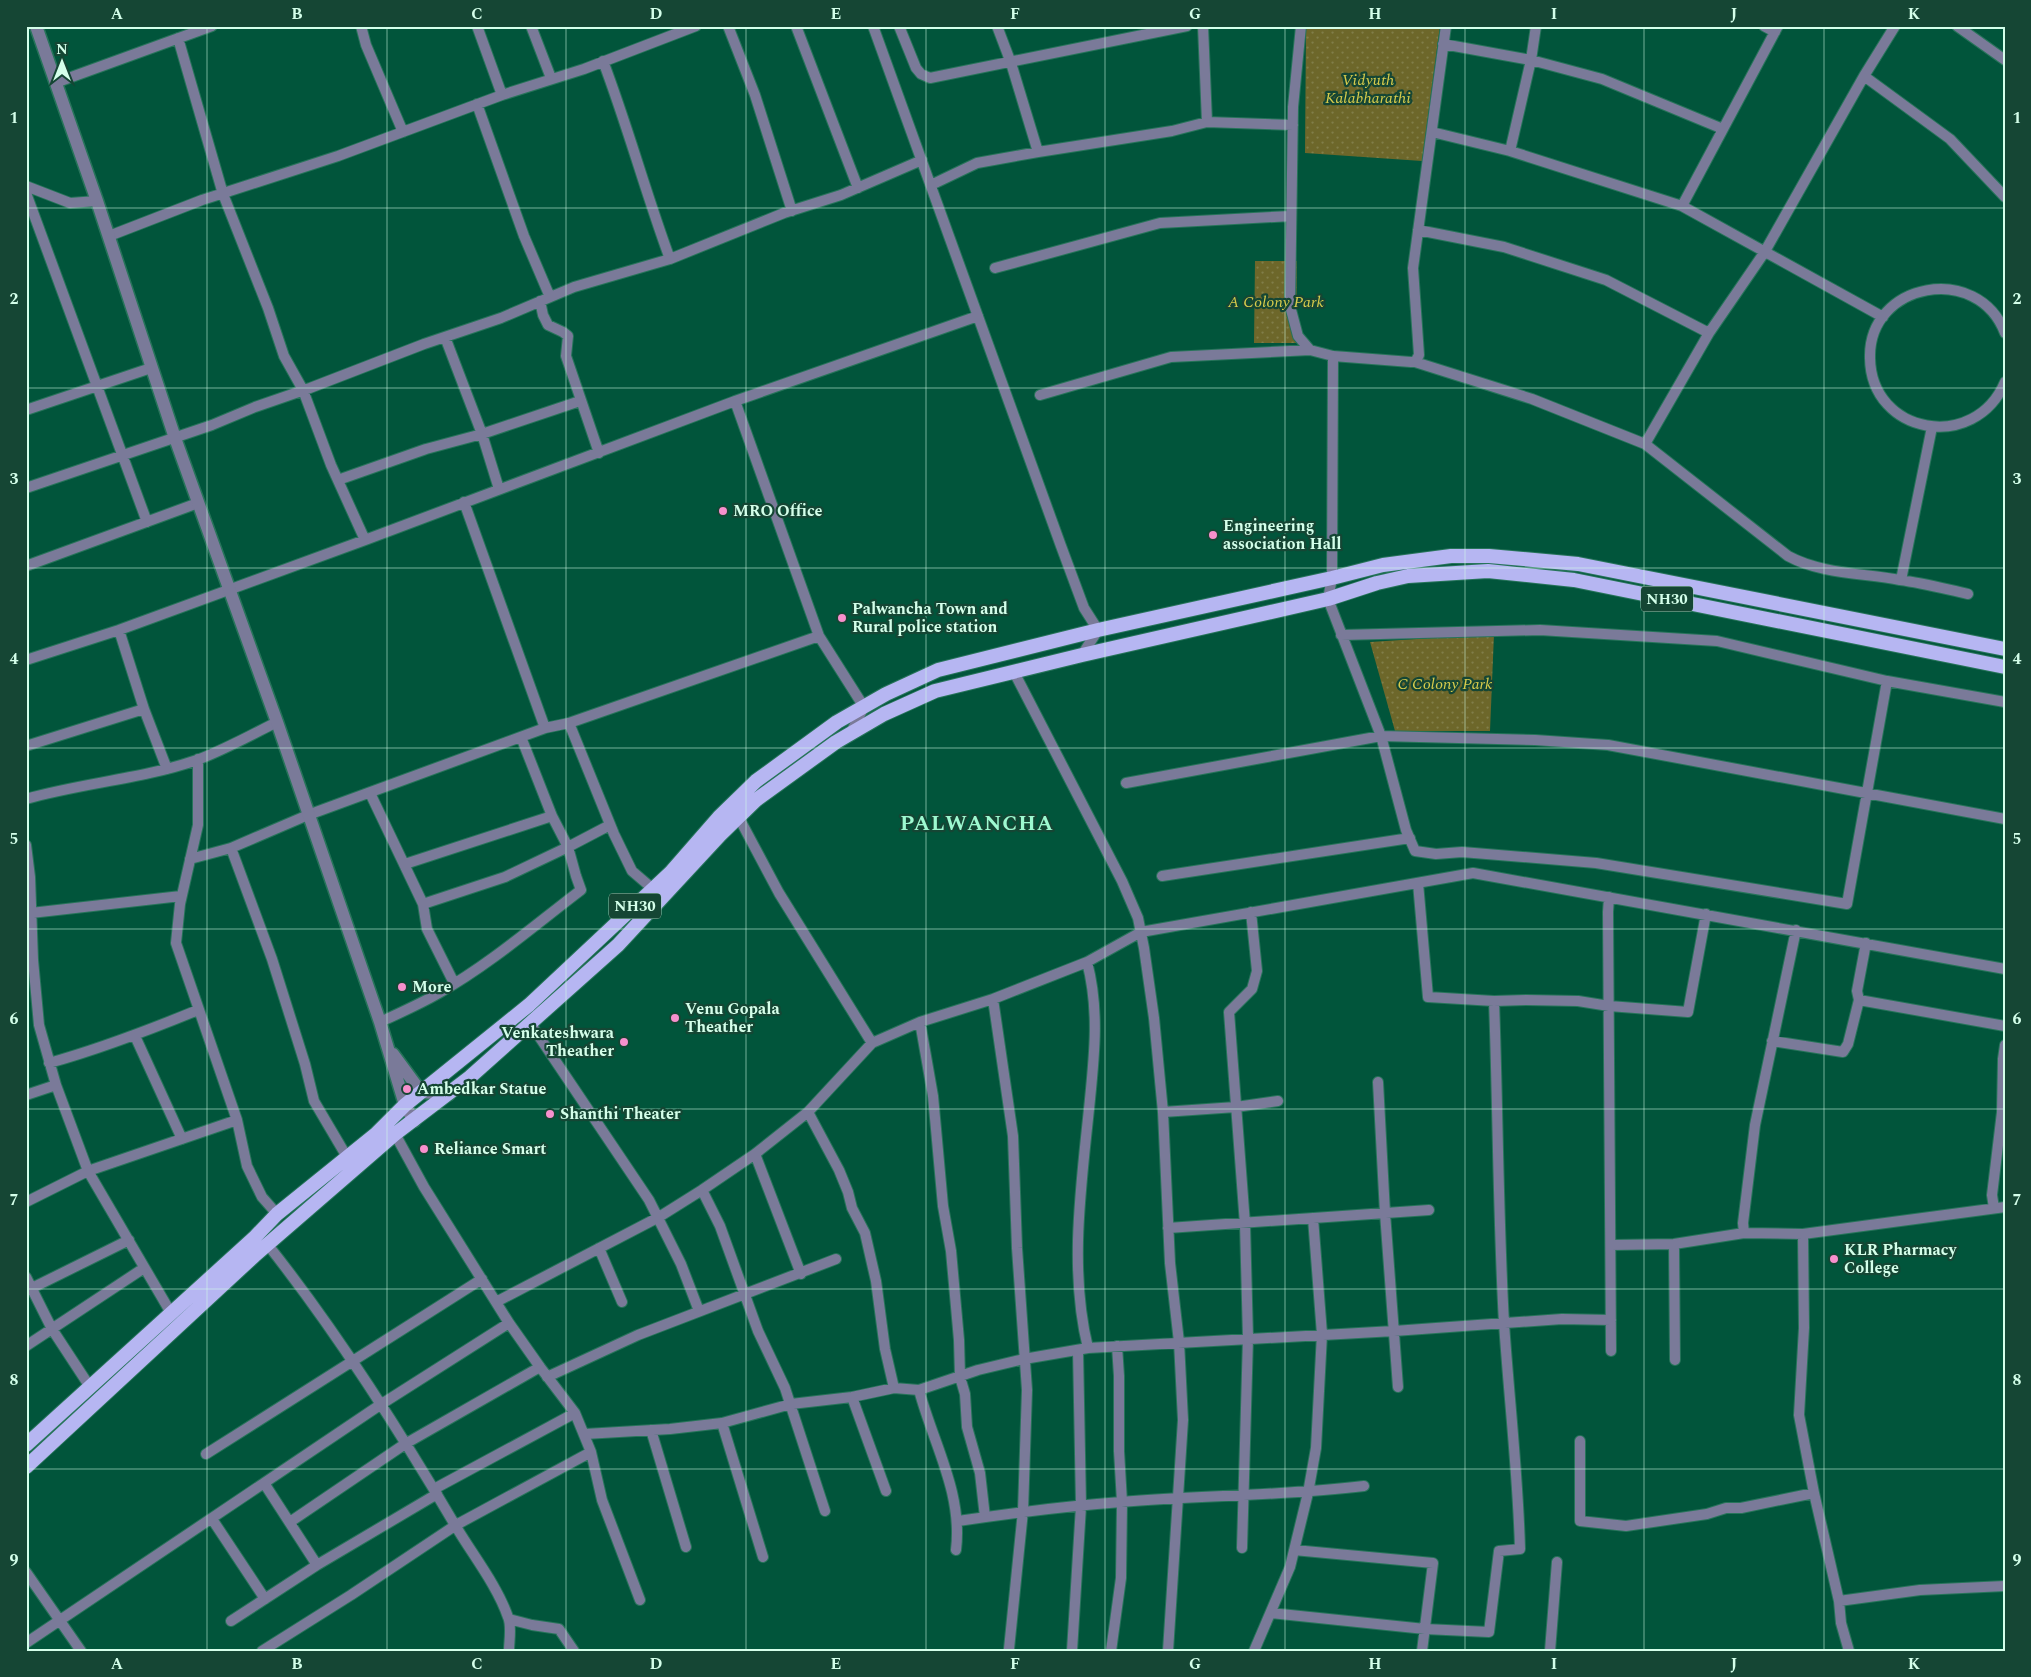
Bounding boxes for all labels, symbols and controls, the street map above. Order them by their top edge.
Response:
text: A [111,2,124,26]
text: B [291,2,303,26]
text: C [471,2,483,26]
text: D [650,2,663,26]
text: E [831,2,841,26]
text: F [1010,2,1020,26]
text: G [1189,2,1201,26]
text: H [1368,2,1382,26]
text: I [1551,2,1557,26]
text: J [1731,2,1738,26]
text: K [1908,2,1921,26]
north arrow [38,38,88,88]
text: N [56,39,68,60]
park label: Vidyuth Kalabharathi [1325,68,1411,110]
text: 1 [10,106,18,130]
text: 1 [2013,106,2021,130]
text: 2 [10,287,19,311]
text: 2 [2013,287,2022,311]
park label: A Colony Park [1227,290,1324,314]
text: 3 [10,467,19,491]
text: 3 [2013,467,2022,491]
place label: MRO Office [733,499,823,523]
marker: MRO Office [717,505,729,517]
place label: Engineering association Hall [1223,514,1342,556]
marker: Engineering association Hall [1207,529,1219,541]
road number: NH30 [1641,586,1693,612]
place label: Palwancha Town and Rural police station [852,597,1008,639]
marker: Palwancha Town and Rural police station [836,612,848,624]
text: 4 [10,647,19,671]
text: 4 [2013,647,2022,671]
park label: C Colony Park [1397,672,1493,696]
district label: PALWANCHA [900,808,1054,840]
text: 5 [10,827,18,851]
text: 5 [2013,827,2021,851]
road number: NH30 [609,894,661,918]
place label: More [412,975,451,999]
marker: More [396,981,408,993]
place label: Venu Gopala Theather [685,997,780,1039]
text: 6 [10,1007,19,1031]
text: 6 [2013,1007,2022,1031]
marker: Venu Gopala Theather [669,1012,681,1024]
place label: Venkateshwara Theather [501,1021,615,1063]
marker: Venkateshwara Theather [618,1036,630,1048]
place label: Ambedkar Statue [417,1077,546,1101]
marker: Ambedkar Statue [401,1083,413,1095]
place label: Shanthi Theater [560,1102,681,1126]
marker: Shanthi Theater [544,1108,556,1120]
place label: Reliance Smart [434,1137,546,1161]
marker: Reliance Smart [418,1143,430,1155]
text: 7 [10,1188,19,1212]
text: 7 [2013,1188,2022,1212]
place label: KLR Pharmacy College [1844,1238,1958,1280]
marker: KLR Pharmacy College [1828,1253,1840,1265]
text: 8 [10,1368,19,1392]
text: 8 [2013,1368,2022,1392]
text: 9 [10,1548,19,1572]
text: 9 [2013,1548,2022,1572]
text: A [111,1652,124,1676]
text: B [291,1652,303,1676]
text: C [471,1652,483,1676]
text: D [650,1652,663,1676]
text: E [831,1652,841,1676]
text: F [1010,1652,1020,1676]
text: G [1189,1652,1201,1676]
text: H [1368,1652,1382,1676]
text: I [1551,1652,1557,1676]
text: J [1731,1652,1738,1676]
text: K [1908,1652,1921,1676]

